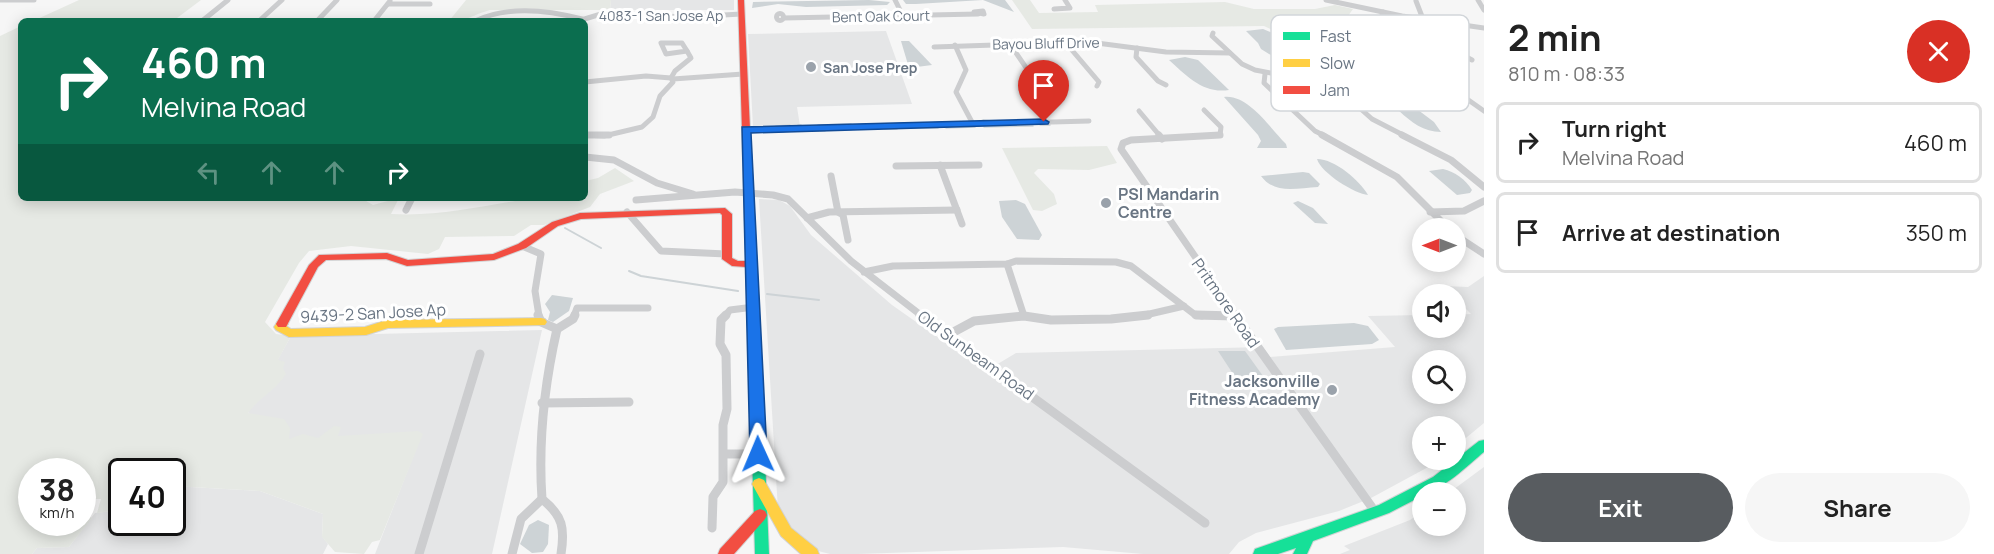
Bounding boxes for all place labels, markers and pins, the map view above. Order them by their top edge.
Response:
place label: San Jose Prep [823,58,918,77]
marker: San Jose Prep [804,60,818,74]
pin [1018,60,1069,122]
place label: PSI Mandarin Centre [1118,183,1219,223]
marker: PSI Mandarin Centre [1099,196,1113,210]
place label: Jacksonville Fitness Academy [1189,370,1320,410]
marker: Jacksonville Fitness Academy [1325,383,1339,397]

